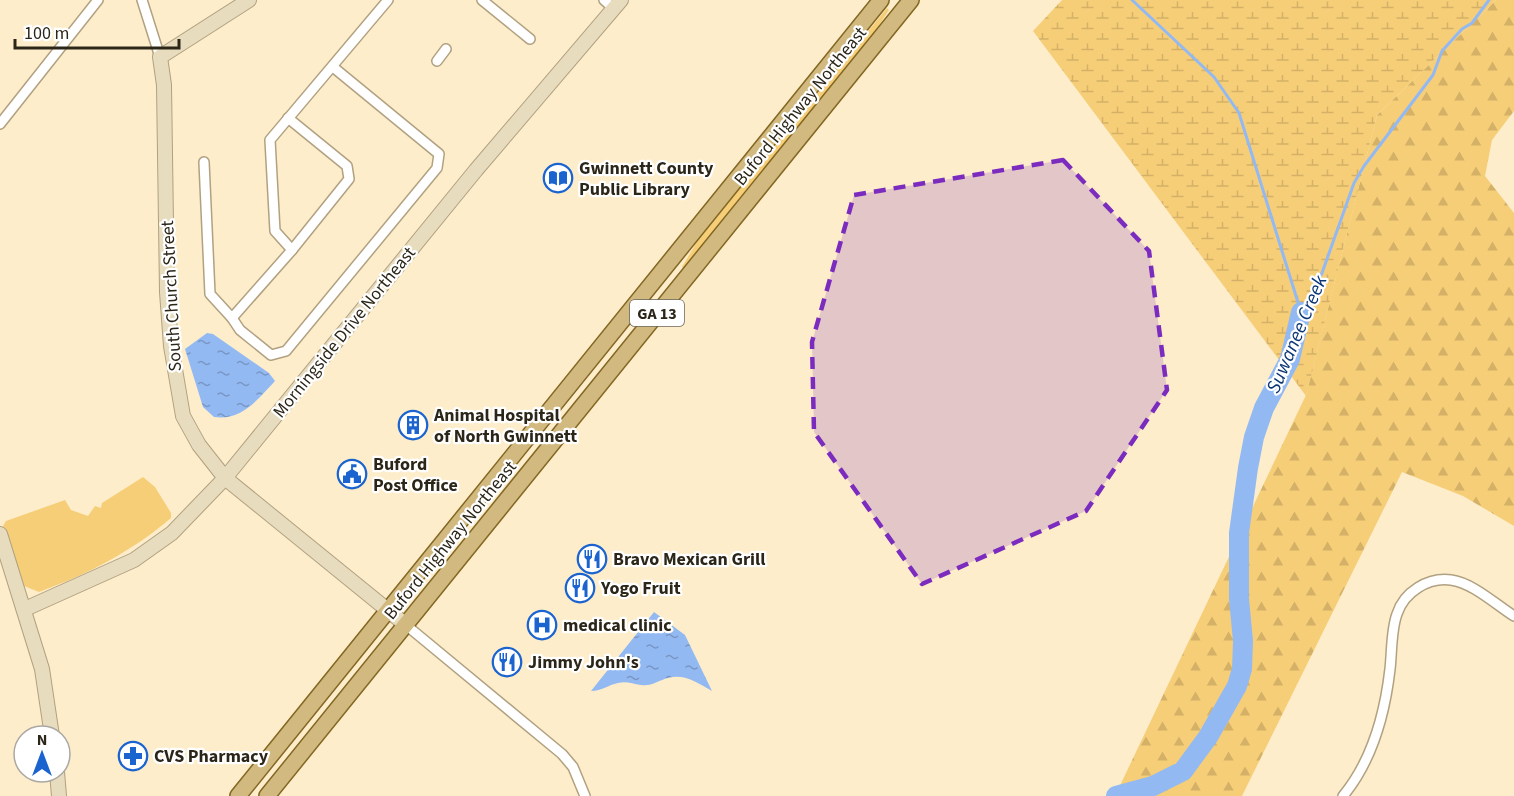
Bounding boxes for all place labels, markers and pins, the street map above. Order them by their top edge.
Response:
place label: Gwinnett County Public Library [579,156,714,202]
library icon: Gwinnett County Public Library [542,162,574,194]
place label: Animal Hospital of North Gwinnett [433,403,577,449]
building icon: Animal Hospital of North Gwinnett [397,409,429,441]
place label: Buford Post Office [373,452,458,498]
public building icon: Buford Post Office [336,458,368,490]
restaurant icon: Bravo Mexican Grill [576,543,608,575]
place label: Bravo Mexican Grill [613,547,765,572]
restaurant icon: Yogo Fruit [564,572,596,604]
place label: Yogo Fruit [600,576,681,601]
hospital icon: medical clinic [526,609,558,641]
place label: medical clinic [563,613,672,638]
restaurant icon: Jimmy John's [491,646,523,678]
place label: Jimmy John's [528,650,639,675]
pharmacy icon: CVS Pharmacy [117,740,149,772]
place label: CVS Pharmacy [154,744,269,769]

